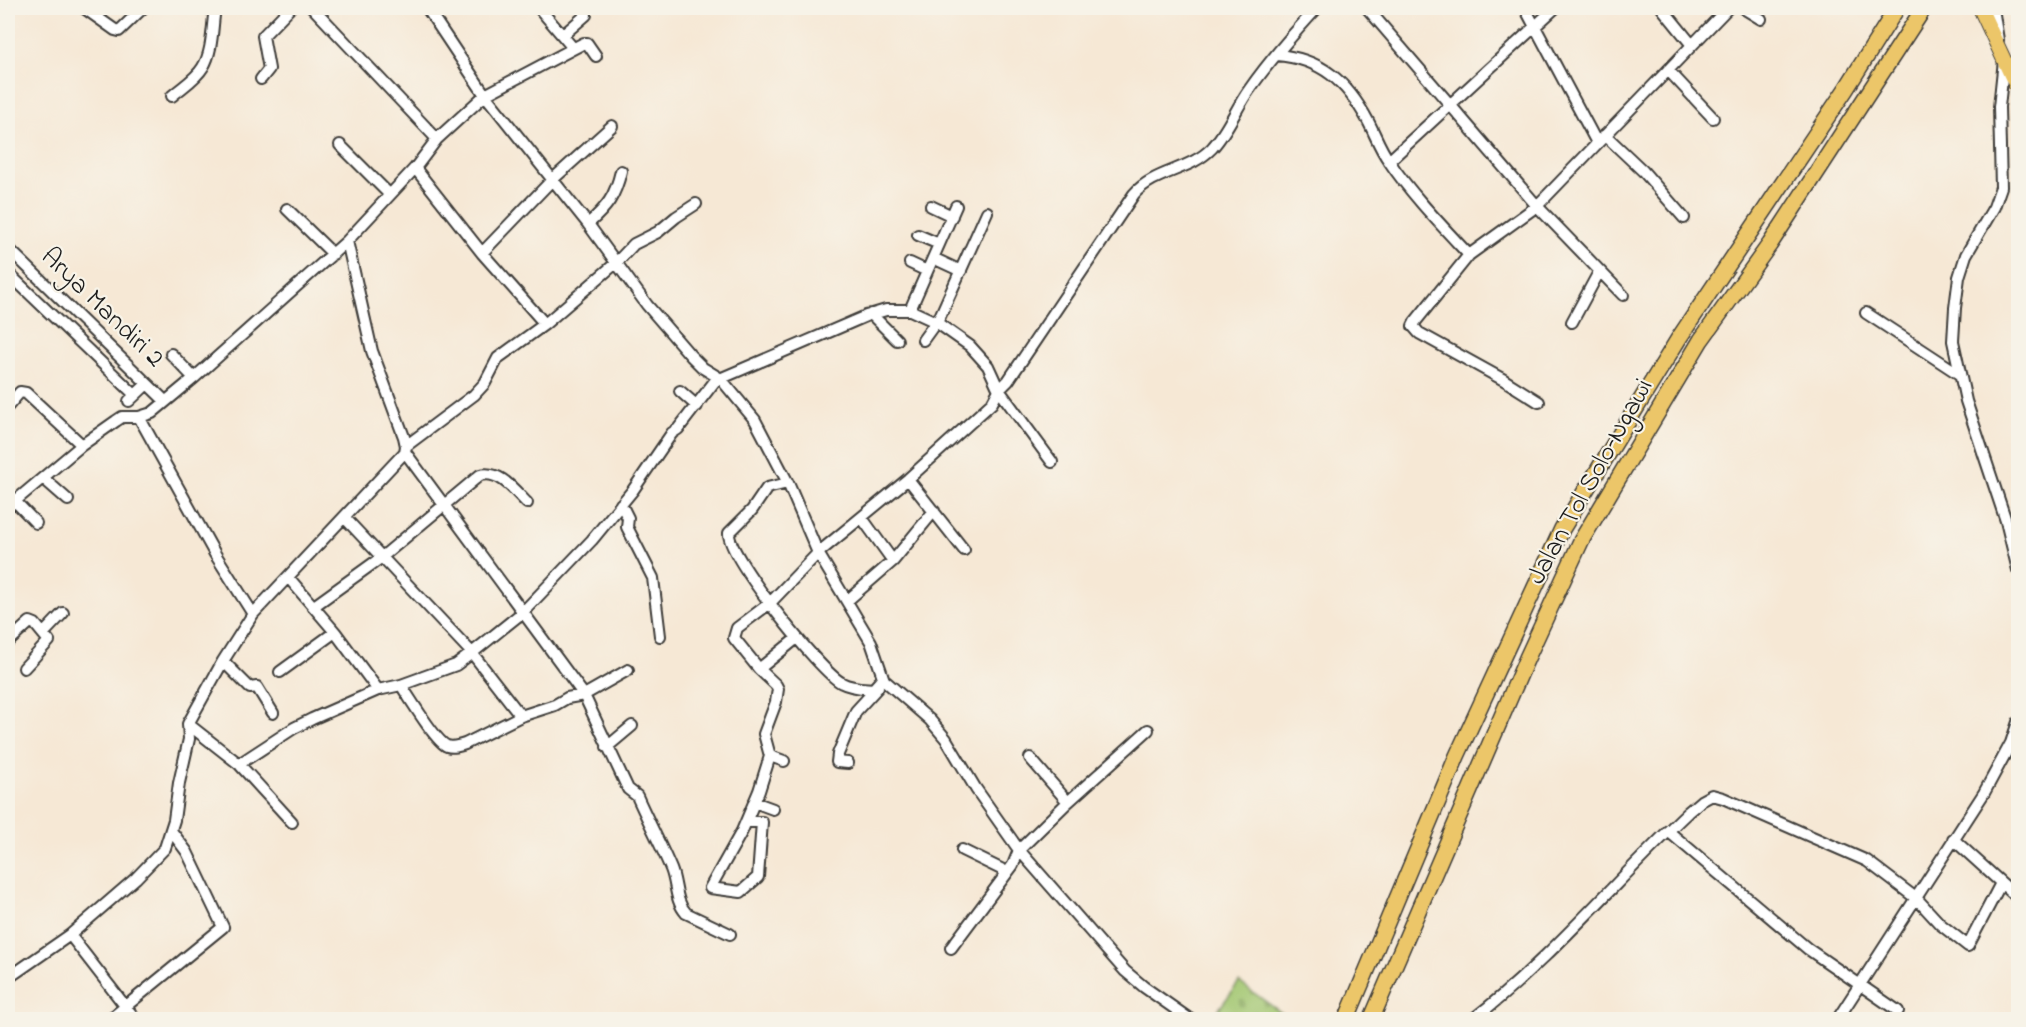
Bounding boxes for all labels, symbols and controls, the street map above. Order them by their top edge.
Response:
street label: Arya Mandiri 2 [31,239,173,377]
street label: Jalan Tol Solo–Ngawi [1518,372,1664,592]

